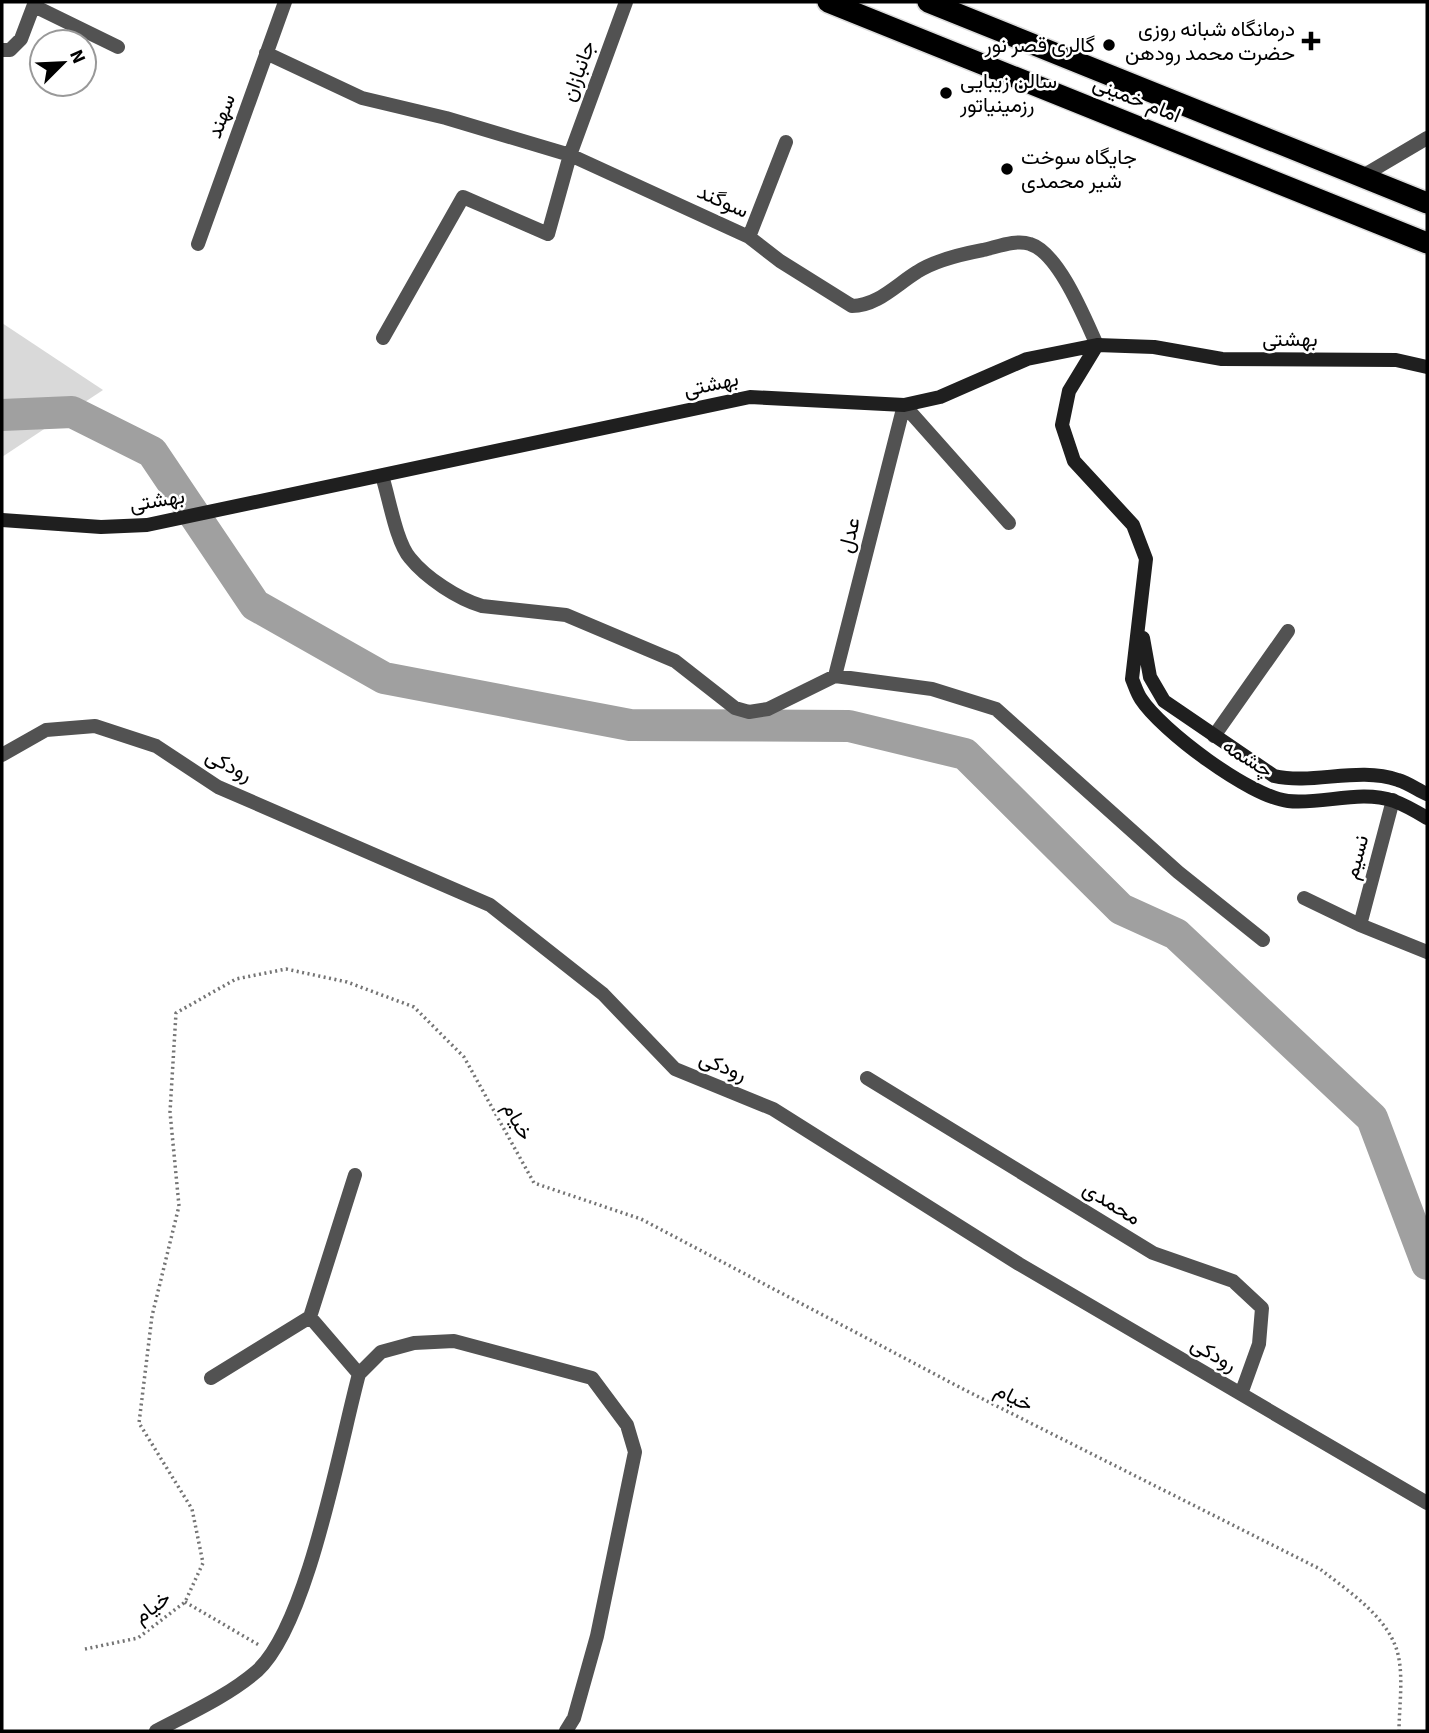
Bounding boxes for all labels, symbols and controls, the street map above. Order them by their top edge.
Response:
place label: درمانگاه شبانه روزی حضرت محمد رودهن [1125,14,1295,68]
north arrow [28,28,98,98]
place label: گالری قصر نور [984,30,1095,60]
marker: درمانگاه شبانه روزی حضرت محمد رودهن [1301,31,1321,51]
street label: جانبازان [553,36,603,106]
marker: گالری قصر نور [1101,37,1117,53]
text: N [62,45,92,68]
place label: سالن زیبایی رزمینیاتور [959,66,1057,120]
street label: امام خمینی [1088,68,1186,130]
marker: سالن زیبایی رزمینیاتور [938,85,954,101]
street label: سهند [199,90,243,142]
place label: جایگاه سوخت شیر محمدی [1021,142,1137,196]
marker: جایگاه سوخت شیر محمدی [999,161,1015,177]
street label: سوگند [692,176,754,226]
street label: بهشتی [1262,324,1318,354]
street label: بهشتی [681,364,741,404]
street label: بهشتی [127,481,187,519]
street label: عدل [830,514,868,556]
street label: چشمه [1217,731,1279,785]
street label: رودکی [200,741,258,789]
street label: نسیم [1336,832,1376,882]
street label: رودکی [695,1043,751,1089]
street label: خیام [495,1096,541,1146]
street label: محمدی [1077,1173,1147,1233]
street label: رودکی [1185,1329,1243,1379]
street label: خیام [990,1375,1038,1419]
street label: خیام [127,1583,177,1631]

